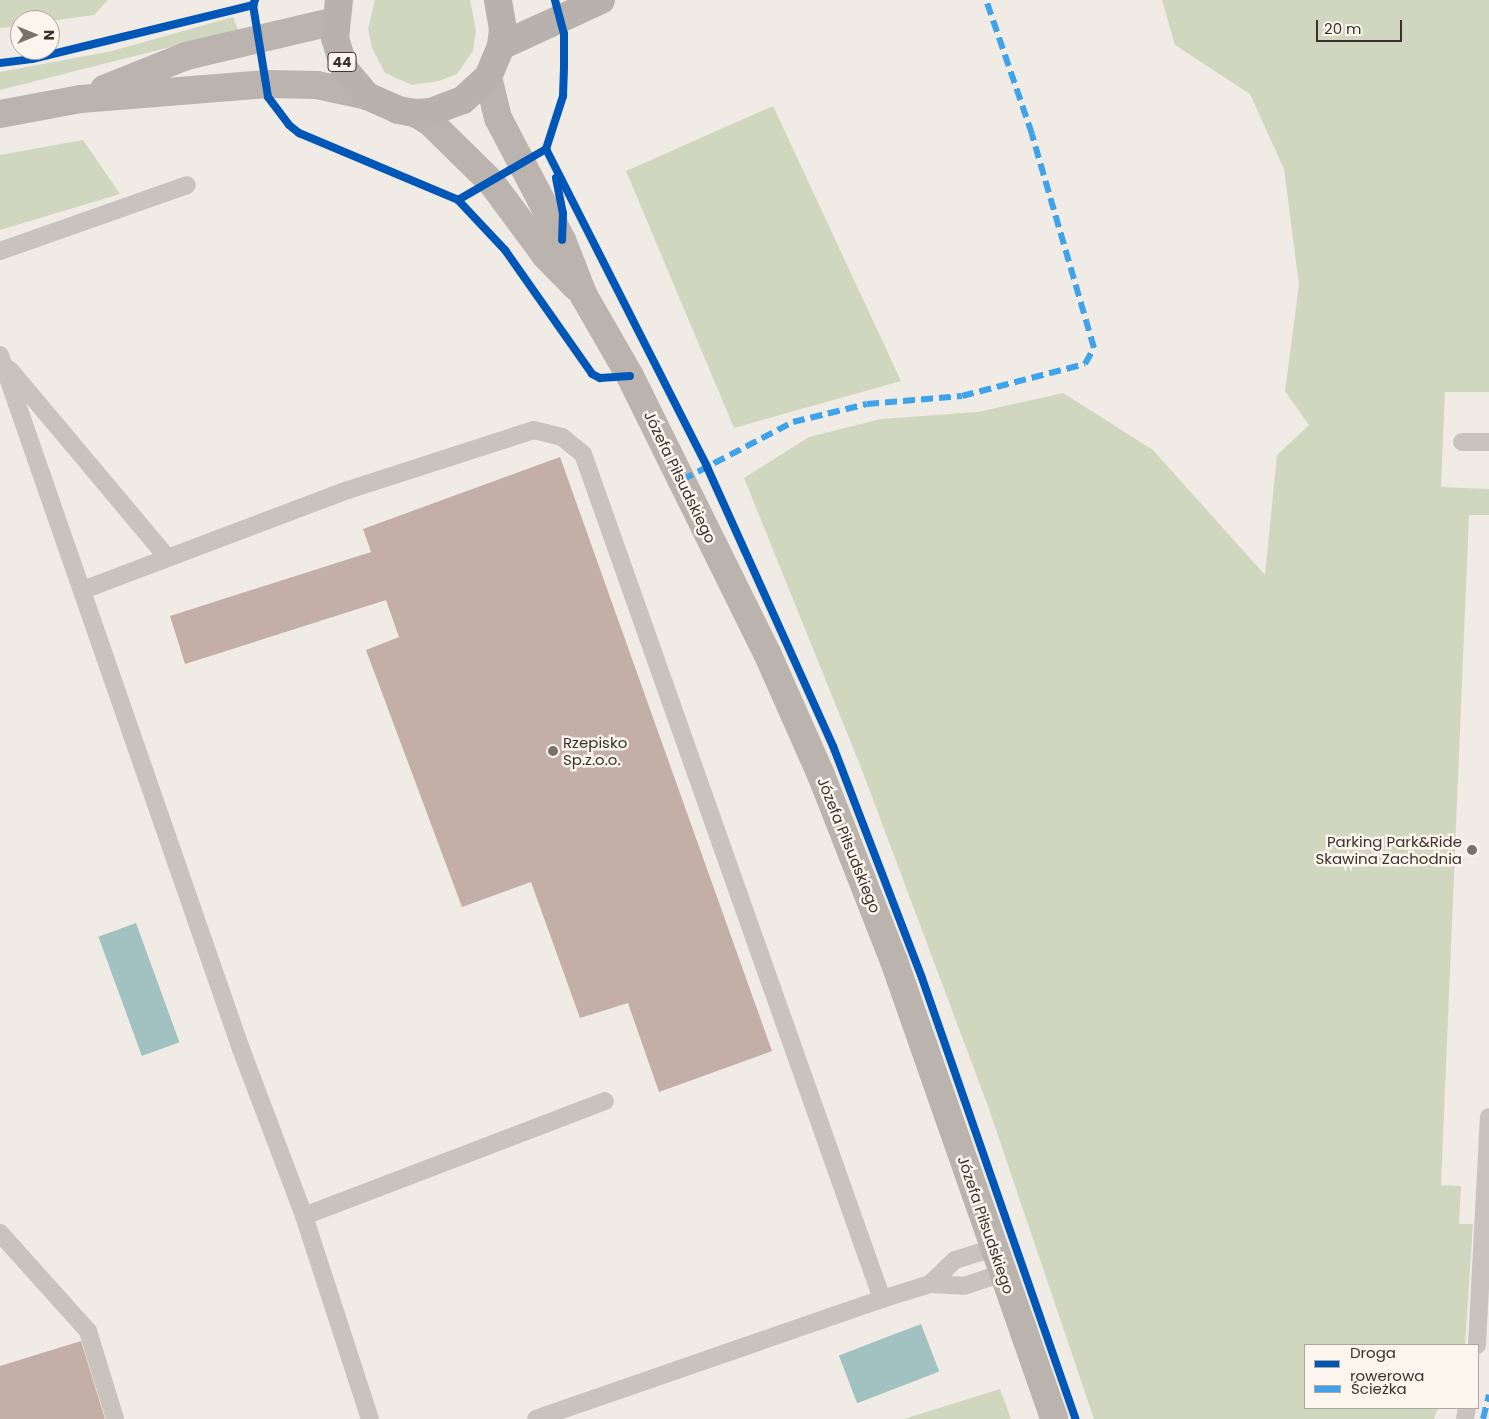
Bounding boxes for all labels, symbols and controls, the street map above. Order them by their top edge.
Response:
north arrow [10,10,60,60]
scale bar [1319,10,1405,42]
text: 20 m [1324,18,1362,39]
text: N [39,30,59,40]
road number: 44 [327,51,357,74]
street label: Józefa Piłsudskiego [640,408,720,546]
place label: Rzepisko Sp.z.o.o. [563,733,627,768]
marker: Rzepisko Sp.z.o.o. [547,745,559,757]
street label: Józefa Piłsudskiego [814,775,884,915]
place label: Parking Park&Ride Skawina Zachodnia [1315,832,1462,867]
marker: Parking Park&Ride Skawina Zachodnia [1466,844,1478,856]
street label: Józefa Piłsudskiego [954,1154,1018,1296]
text: Droga rowerowa [1350,1342,1424,1386]
legend [1304,1344,1479,1409]
text: Ścieżka [1351,1378,1407,1399]

